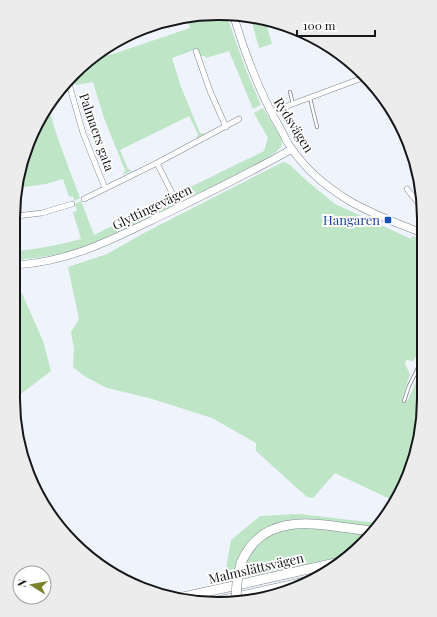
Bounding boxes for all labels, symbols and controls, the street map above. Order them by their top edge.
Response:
scale bar [297,12,375,38]
text: 100 m [303,17,336,33]
street label: Palmaers gata [76,91,119,174]
street label: Rydsvägen [271,94,318,156]
street label: Glyttingevägen [109,180,195,233]
place label: Hangaren [323,211,380,228]
marker: Hangaren [383,215,393,225]
street label: Malmslättsvägen [207,548,305,587]
north arrow [12,565,52,605]
text: N [14,578,30,588]

